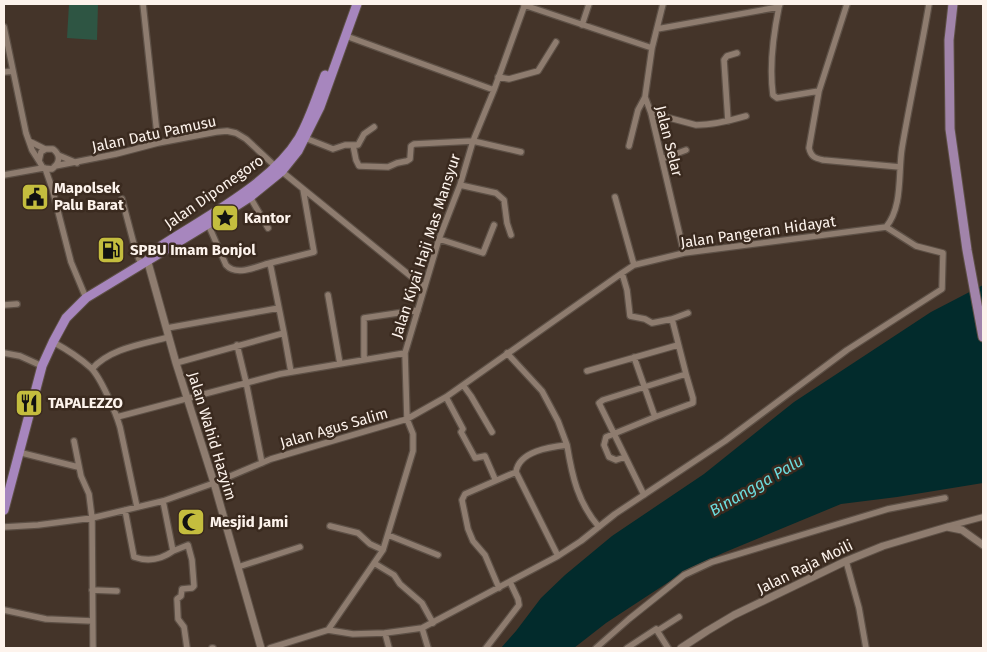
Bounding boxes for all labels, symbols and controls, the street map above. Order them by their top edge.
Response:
street label: Jalan Selar [652,104,687,179]
street label: Jalan Datu Pamusu [90,112,218,156]
street label: Jalan Diponegoro [161,151,267,233]
street label: Jalan Kiyai Haji Mas Mansyur [388,151,464,341]
place label: Mapolsek Palu Barat [54,179,124,214]
public building icon: Mapolsek Palu Barat [20,182,50,212]
place icon: Kantor [210,203,240,233]
place label: Kantor [244,209,292,227]
street label: Jalan Pangeran Hidayat [679,212,837,252]
fuel station icon: SPBU Imam Bonjol [96,235,126,265]
place label: SPBU Imam Bonjol [130,241,256,259]
street label: Jalan Wahid Hazyim [184,370,240,502]
restaurant icon: TAPALEZZO [14,388,44,418]
place label: TAPALEZZO [48,394,123,412]
street label: Jalan Agus Salim [278,404,390,452]
water label: Binangga Palu [706,451,807,520]
mosque icon: Mesjid Jami [176,507,206,537]
place label: Mesjid Jami [210,513,288,531]
street label: Jalan Raja Moili [754,536,856,598]

